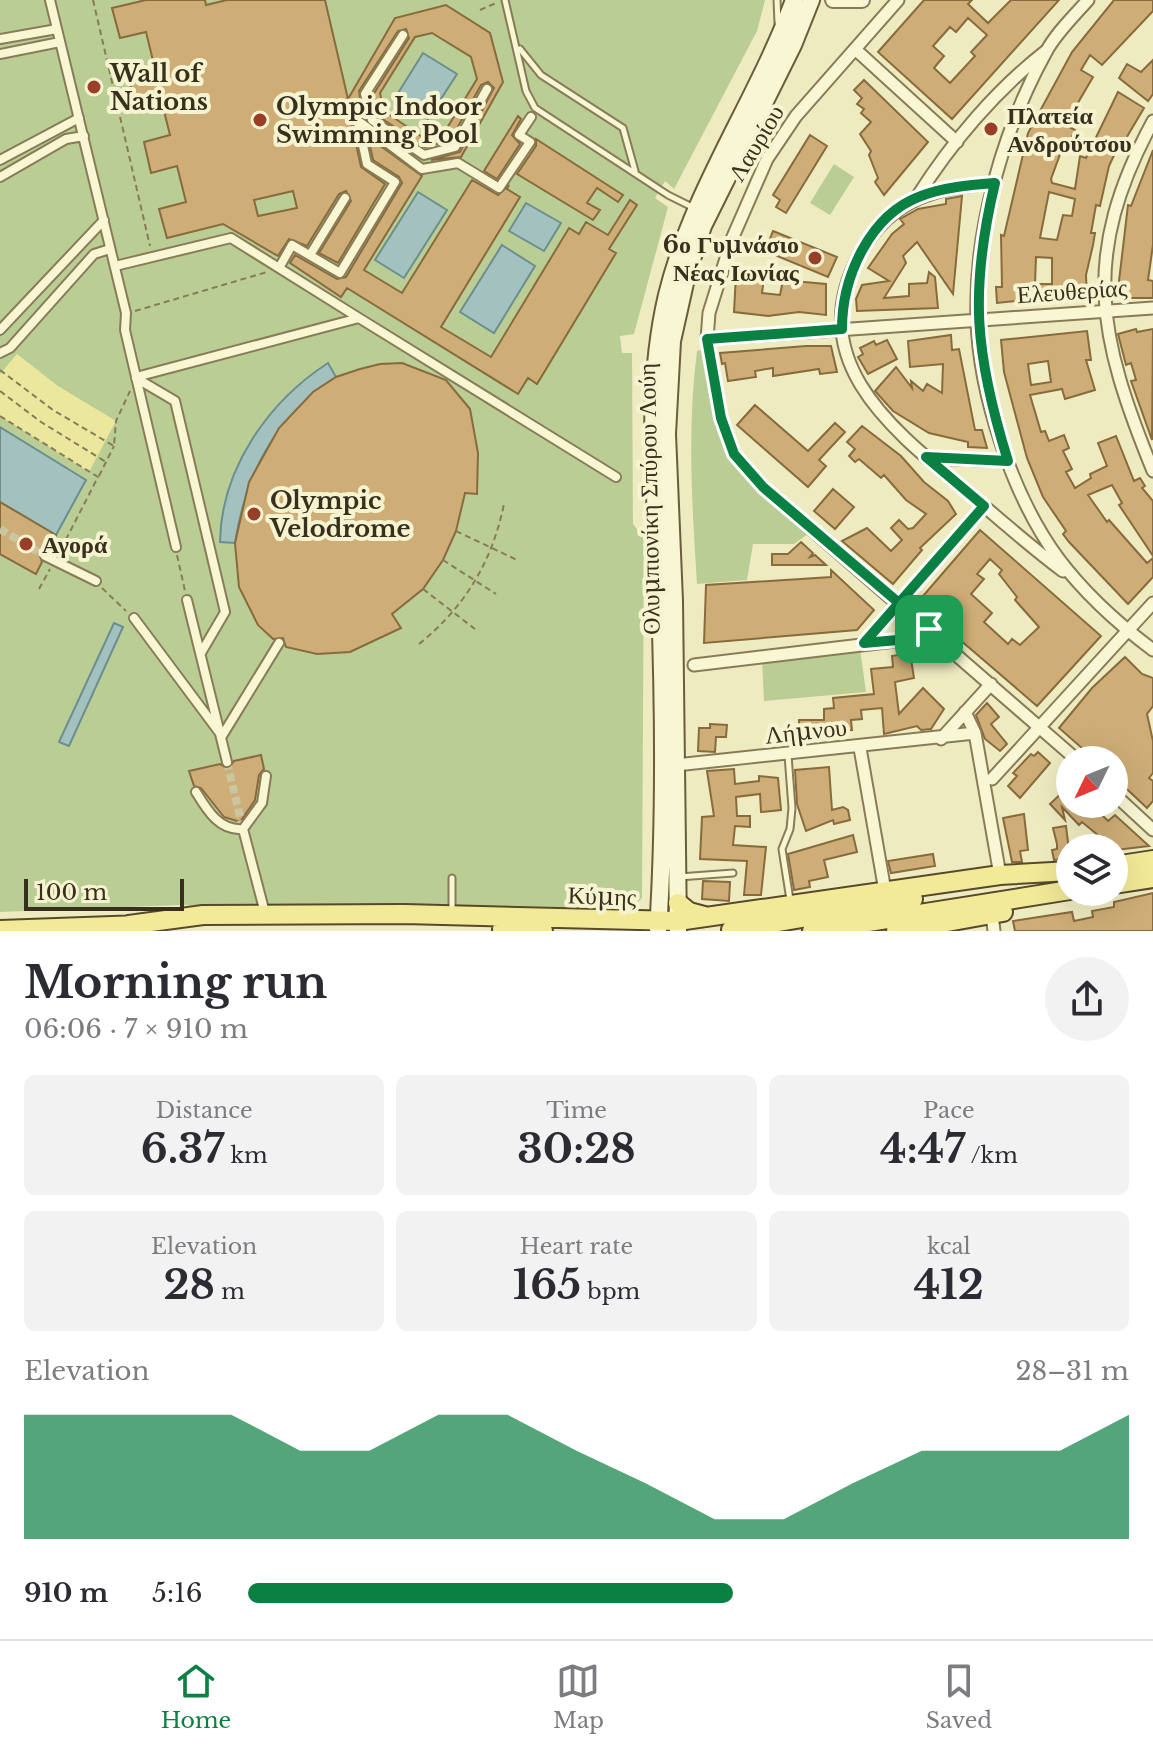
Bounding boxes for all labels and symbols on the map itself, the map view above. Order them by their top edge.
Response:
place label: Wall of Nations [109,59,208,116]
marker: Wall of Nations [85,78,103,96]
place label: Olympic Indoor Swimming Pool [276,92,482,149]
street label: Λαυρίου [722,99,790,187]
place label: Πλατεία Ανδρούτσου [1007,101,1132,158]
marker: Olympic Indoor Swimming Pool [251,111,269,129]
marker: Πλατεία Ανδρούτσου [982,120,1000,138]
place label: 6ο Γυμνάσιο Νέας Ιωνίας [663,230,800,287]
marker: 6ο Γυμνάσιο Νέας Ιωνίας [806,249,824,267]
street label: Ελευθερίας [1016,273,1129,309]
street label: Ολυμπιονίκη Σπύρου Λούη [632,363,666,635]
place label: Olympic Velodrome [269,486,411,543]
marker: Olympic Velodrome [245,505,263,523]
place label: Αγορά [42,530,108,559]
marker: Αγορά [17,535,35,553]
pin [895,595,963,663]
street label: Λήμνου [764,712,848,750]
north arrow [1056,746,1128,818]
scale bar [24,875,184,911]
street label: Κύμης [567,880,637,912]

